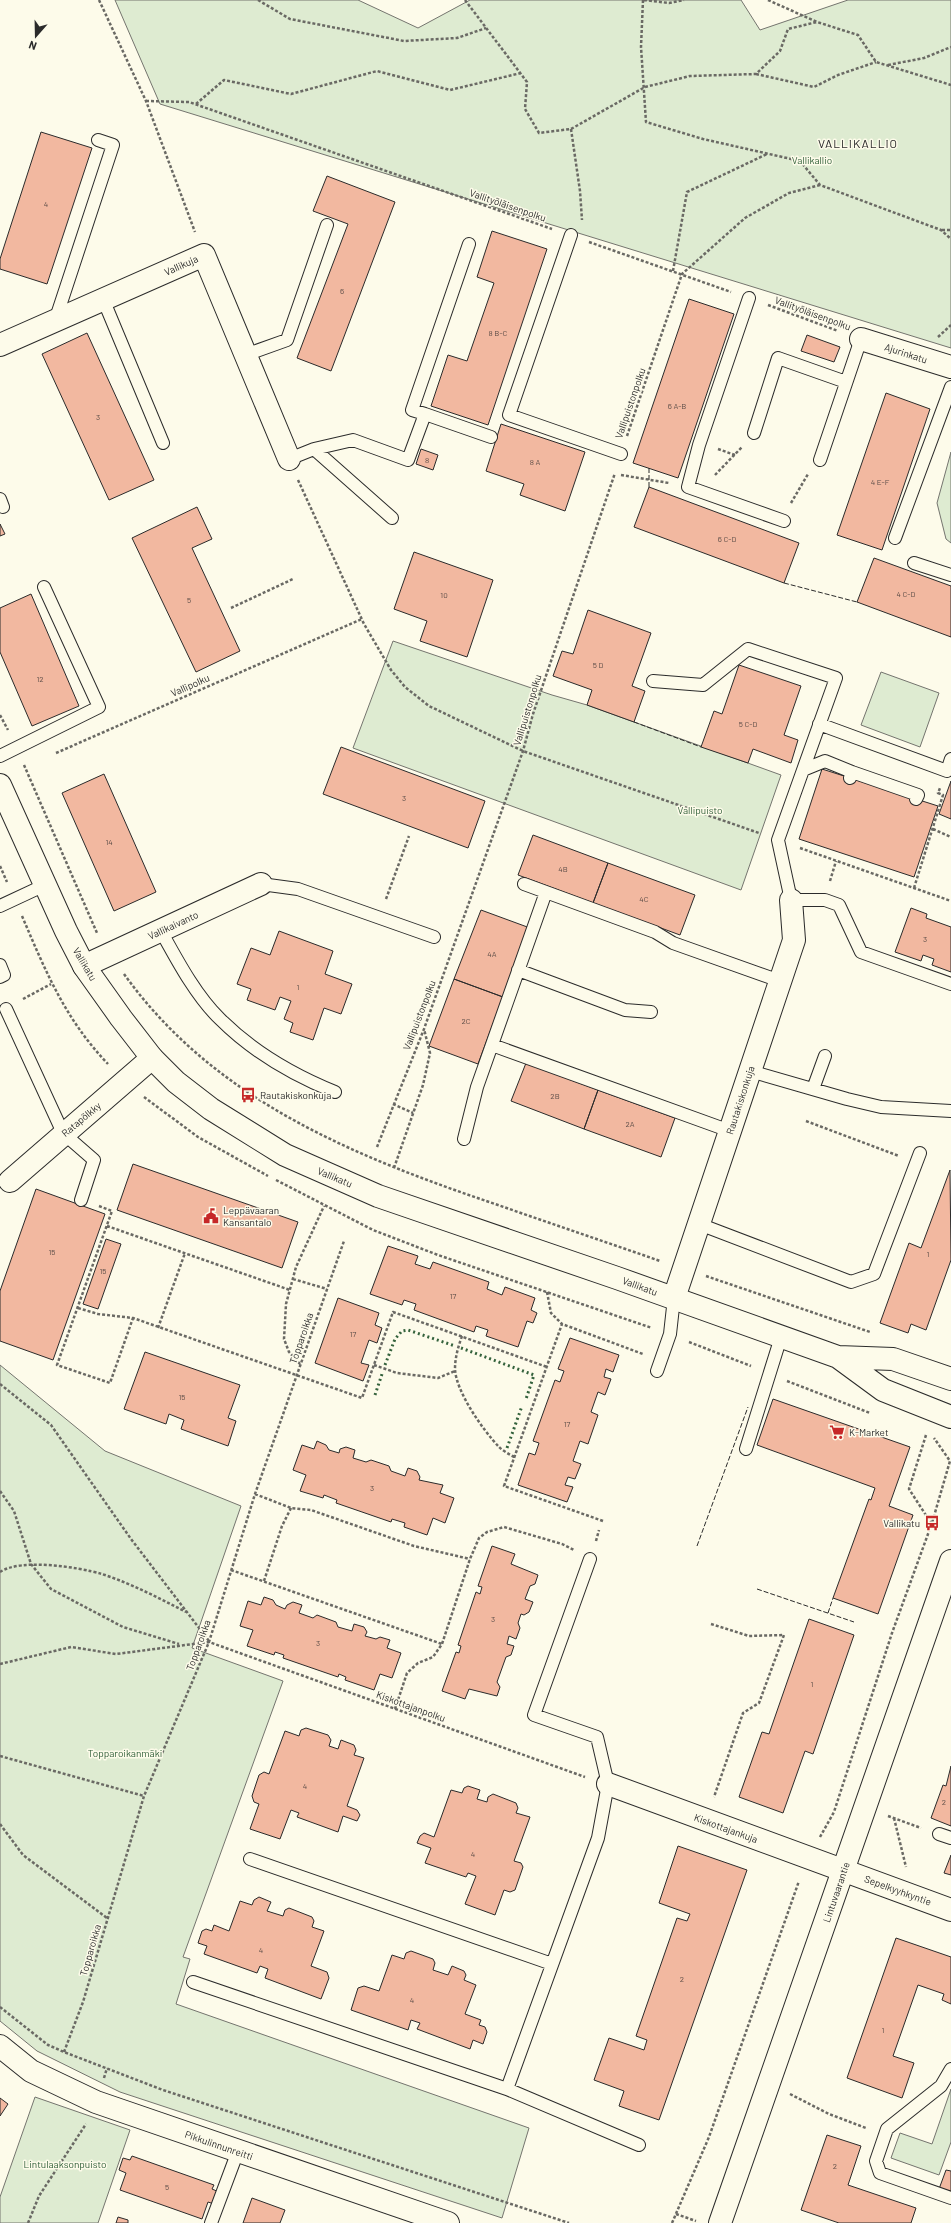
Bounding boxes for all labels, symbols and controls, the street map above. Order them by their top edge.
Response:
north arrow [16,16,56,56]
text: N [27,39,38,53]
district label: VALLIKALLIO [818,136,898,150]
park label: Vallikallio [792,154,832,166]
street label: Vallityöläisenpolku [468,186,548,224]
house number: 4 [44,199,48,209]
street label: Vallikuja [162,252,200,278]
house number: 6 [340,286,344,296]
street label: Vallityöläisenpolku [773,294,853,332]
house number: 8 B-C [489,328,508,338]
street label: Ajurinkatu [883,340,929,366]
street label: Vallipuistonpolku [612,366,648,440]
house number: 6 A-B [668,401,686,411]
house number: 3 [96,412,100,422]
house number: 8 [425,455,429,465]
house number: 8 A [530,457,540,467]
house number: 4 E-F [871,477,890,487]
house number: 6 C-D [718,534,736,544]
house number: 4 C-D [897,589,916,599]
house number: 10 [440,590,448,600]
house number: 5 [187,595,191,605]
house number: 5 D [593,660,603,670]
street label: Vallipolku [169,671,211,699]
street label: Vallipuistonpolku [510,673,544,747]
house number: 12 [36,674,44,684]
house number: 5 C-D [739,719,757,729]
house number: 3 [402,793,406,803]
park label: Vallipuisto [678,804,722,816]
house number: 14 [105,837,113,847]
house number: 4B [558,864,568,874]
house number: 4C [639,894,649,904]
street label: Vallikaivanto [146,908,200,942]
house number: 3 [923,934,927,944]
street label: Vallikatu [70,945,100,983]
house number: 4A [487,949,497,959]
street label: Vallipuistonpolku [400,978,438,1052]
house number: 1 [297,982,300,992]
house number: 2C [461,1016,471,1026]
street label: Rautakiskonkuja [723,1064,757,1136]
bus stop icon: Rautakiskonkuja [239,1086,257,1104]
place label: Rautakiskonkuja [260,1089,331,1101]
house number: 2B [550,1091,560,1101]
street label: Ratapölkky [59,1099,103,1139]
house number: 2A [625,1119,635,1129]
street label: Vallikatu [316,1164,354,1190]
place label: Leppävaaran Kansantalo [223,1204,279,1228]
public building icon: Leppävaaran Kansantalo [202,1207,220,1225]
house number: 15 [49,1247,55,1257]
house number: 1 [927,1249,930,1259]
house number: 15 [100,1266,106,1276]
street label: Vallikatu [621,1274,659,1298]
house number: 17 [450,1291,457,1301]
street label: Topparoikka [287,1311,315,1365]
house number: 17 [350,1329,357,1339]
house number: 15 [179,1392,185,1402]
house number: 17 [564,1419,571,1429]
supermarket icon: K-Market [828,1423,846,1441]
place label: K-Market [849,1426,889,1438]
house number: 3 [370,1483,374,1493]
bus stop icon: Vallikatu [923,1514,941,1532]
place label: Vallikatu [883,1517,920,1529]
house number: 3 [491,1614,495,1624]
street label: Topparoikka [183,1618,213,1672]
house number: 3 [316,1638,320,1648]
house number: 1 [811,1679,814,1689]
street label: Kiskottajanpolku [375,1688,447,1724]
park label: Topparoikanmäki [88,1747,162,1759]
house number: 4 [303,1781,307,1791]
house number: 2 [942,1797,946,1807]
street label: Kiskottajankuja [692,1811,760,1845]
house number: 4 [471,1849,475,1859]
street label: Lintuvaarantie [820,1860,852,1924]
street label: Sepelkyyhkyntie [863,1872,933,1908]
street label: Topparoikka [77,1923,103,1977]
house number: 4 [259,1945,263,1955]
house number: 2 [680,1974,684,1984]
house number: 4 [410,1995,414,2005]
house number: 1 [882,2025,885,2035]
street label: Pikkulinnunreitti [183,2128,255,2162]
park label: Lintulaaksonpuisto [24,2158,106,2170]
house number: 2 [833,2161,837,2171]
house number: 5 [165,2182,169,2192]

